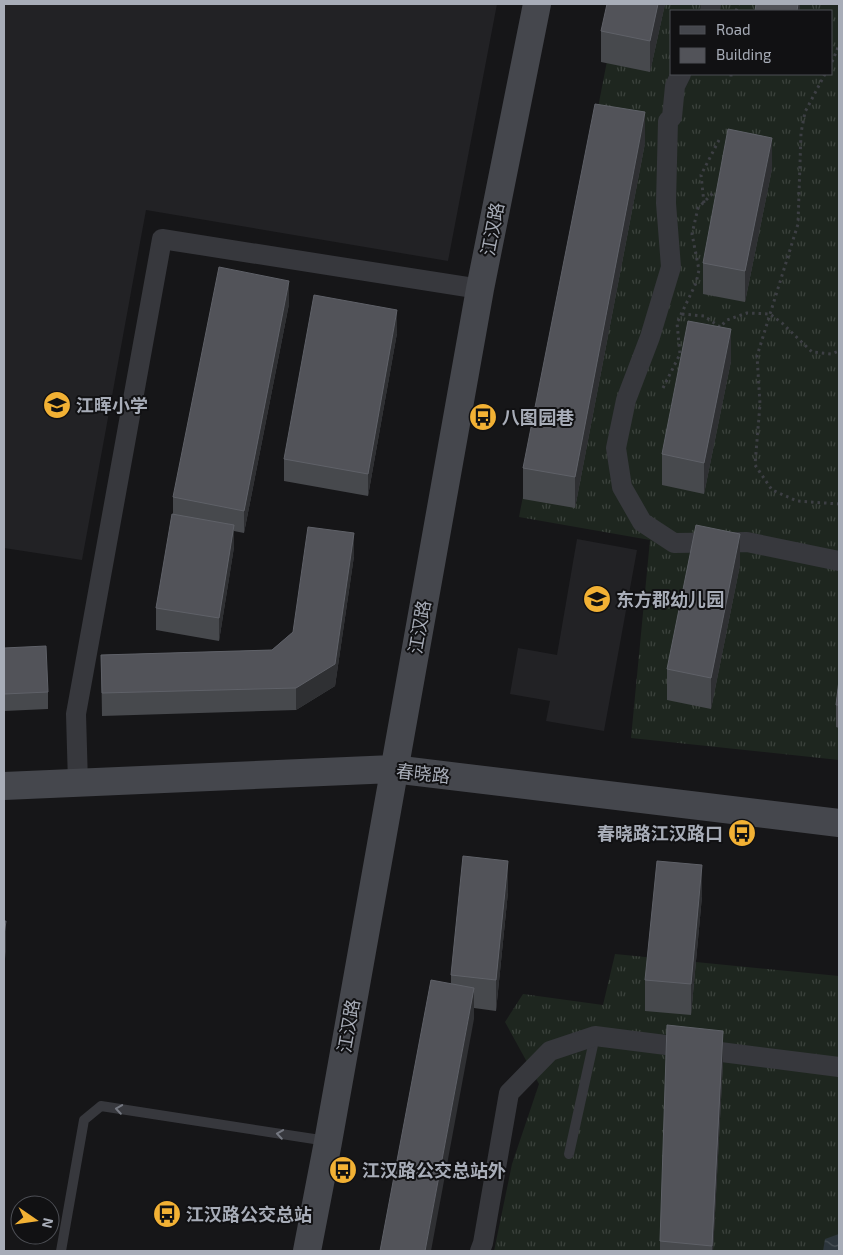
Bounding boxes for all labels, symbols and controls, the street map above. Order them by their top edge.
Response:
legend [670,10,833,75]
text: Road [716,20,751,38]
text: Building [716,45,772,63]
street label: 江汉路 [476,200,508,258]
school or university icon: 江晖小学 [42,390,72,420]
place label: 江晖小学 [76,394,148,416]
bus stop icon: 八图园巷 [468,402,498,432]
place label: 八图园巷 [502,406,574,428]
school or university icon: 东方郡幼儿园 [582,584,612,614]
place label: 东方郡幼儿园 [616,588,724,610]
street label: 江汉路 [403,599,435,655]
street label: 春晓路 [395,759,451,787]
bus stop icon: 春晓路江汉路口 [727,818,757,848]
place label: 春晓路江汉路口 [597,822,723,844]
street label: 江汉路 [332,998,364,1054]
one-way arrow [115,1105,124,1115]
one-way arrow [276,1130,284,1140]
bus stop icon: 江汉路公交总站外 [328,1155,358,1185]
place label: 江汉路公交总站外 [362,1159,506,1181]
north arrow [10,1195,60,1245]
bus stop icon: 江汉路公交总站 [152,1199,182,1229]
place label: 江汉路公交总站 [186,1203,312,1225]
text: N [39,1216,58,1230]

